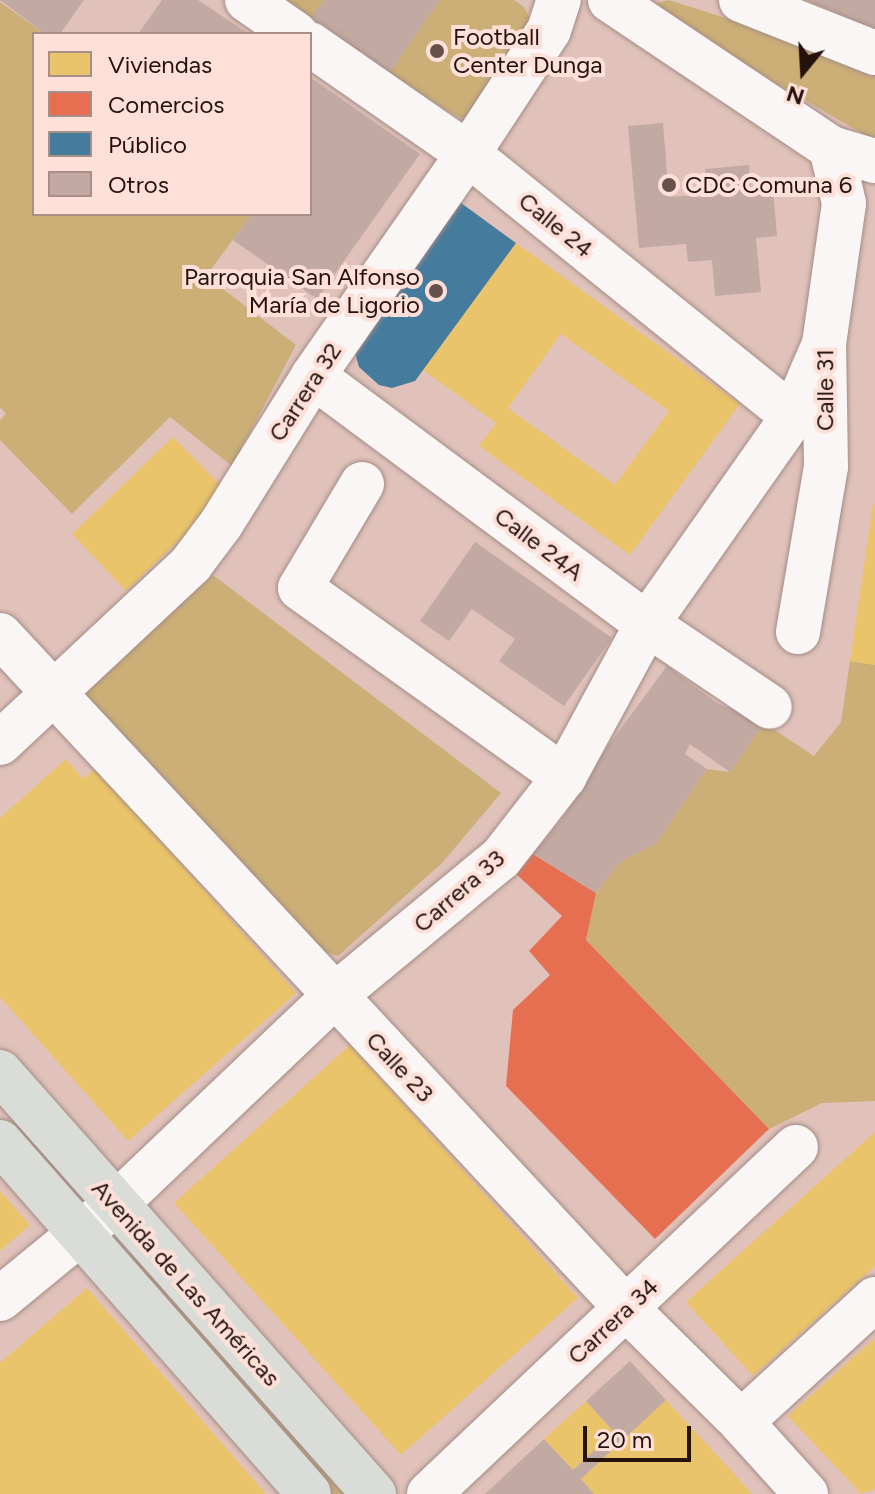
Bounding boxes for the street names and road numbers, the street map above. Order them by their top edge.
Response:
street label: Calle 24 [513,186,599,264]
street label: Carrera 32 [263,337,347,447]
street label: Calle 31 [811,349,839,431]
street label: Calle 24A [489,501,589,587]
street label: Carrera 33 [408,844,510,938]
street label: Calle 23 [360,1026,440,1108]
street label: Avenida de Las Américas [86,1174,286,1392]
street label: Carrera 34 [562,1272,664,1370]

